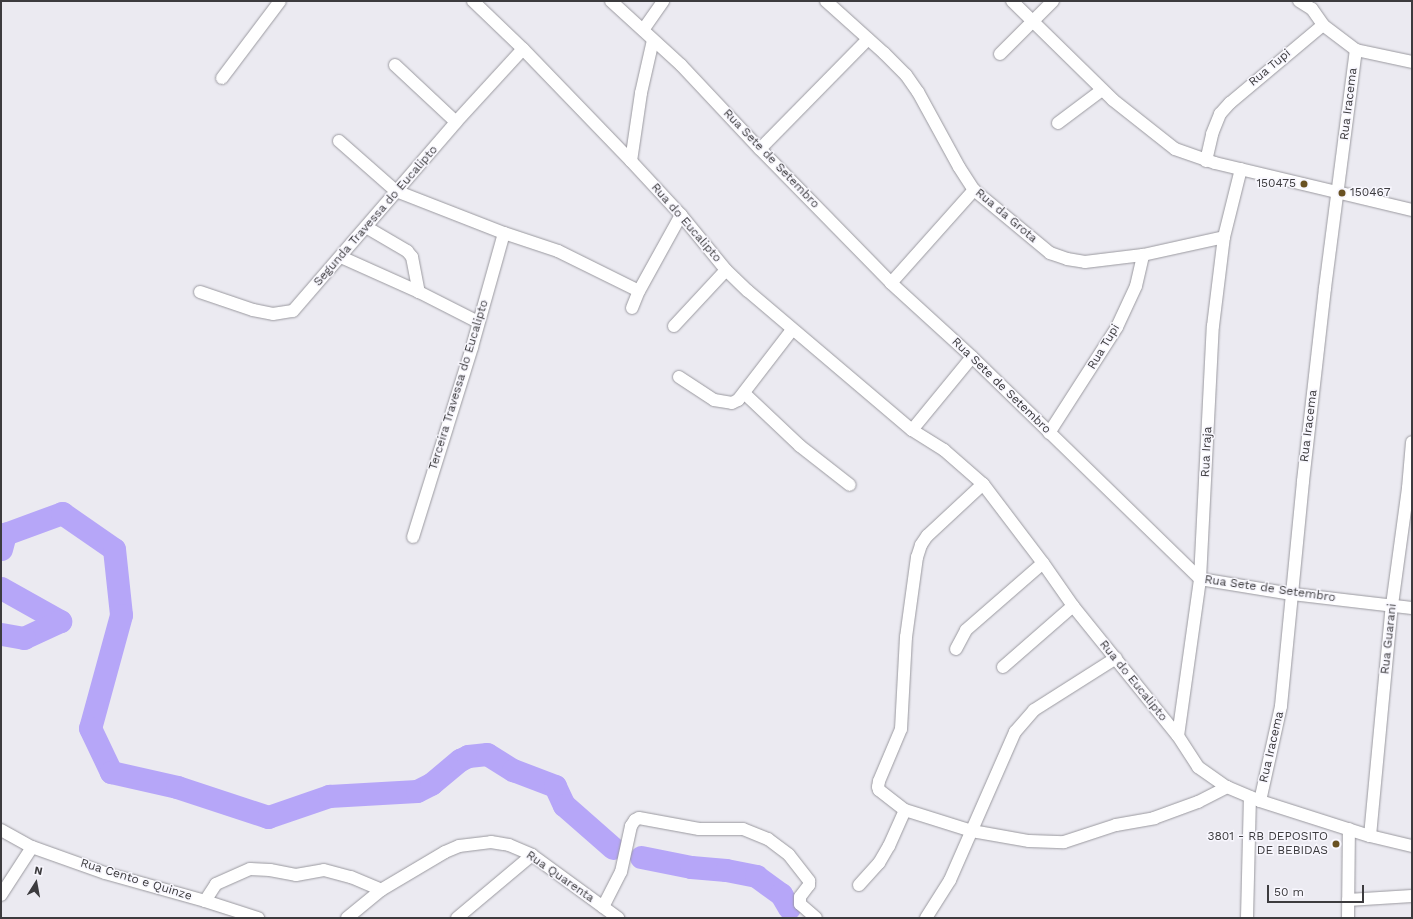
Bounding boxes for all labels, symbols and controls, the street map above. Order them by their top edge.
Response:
street label: Rua Tupi [1246,46,1294,90]
street label: Rua Iracema [1337,67,1361,141]
street label: Rua Sete de Setembro [720,106,822,212]
street label: Segunda Travessa do Eucalipto [311,142,441,290]
place label: 150475 [1256,177,1296,191]
marker: 150475 [1299,179,1309,189]
street label: Rua do Eucalipto [648,181,724,265]
street label: Rua da Grota [972,186,1040,246]
place label: 150467 [1350,186,1390,200]
marker: 150467 [1337,188,1347,198]
street label: Terceira Travessa do Eucalipto [426,298,492,472]
street label: Rua Tupi [1085,322,1123,372]
street label: Rua Sete de Setembro [948,335,1054,437]
street label: Rua Iracema [1297,389,1321,463]
street label: Rua Iraja [1198,426,1216,478]
street label: Rua Sete de Setembro [1203,573,1337,605]
street label: Rua Guarani [1378,603,1400,675]
street label: Rua do Eucalipto [1096,638,1170,724]
street label: Rua Iracema [1257,710,1287,784]
place label: 3801 - RB DEPOSITO DE BEBIDAS [1207,830,1328,858]
marker: 3801 - RB DEPOSITO DE BEBIDAS [1331,839,1341,849]
street label: Rua Quarenta [523,848,597,906]
street label: Rua Cento e Quinze [78,856,194,904]
north arrow [16,863,56,903]
text: N [33,864,44,878]
scale bar [1269,877,1366,903]
text: 50 m [1274,885,1304,899]

